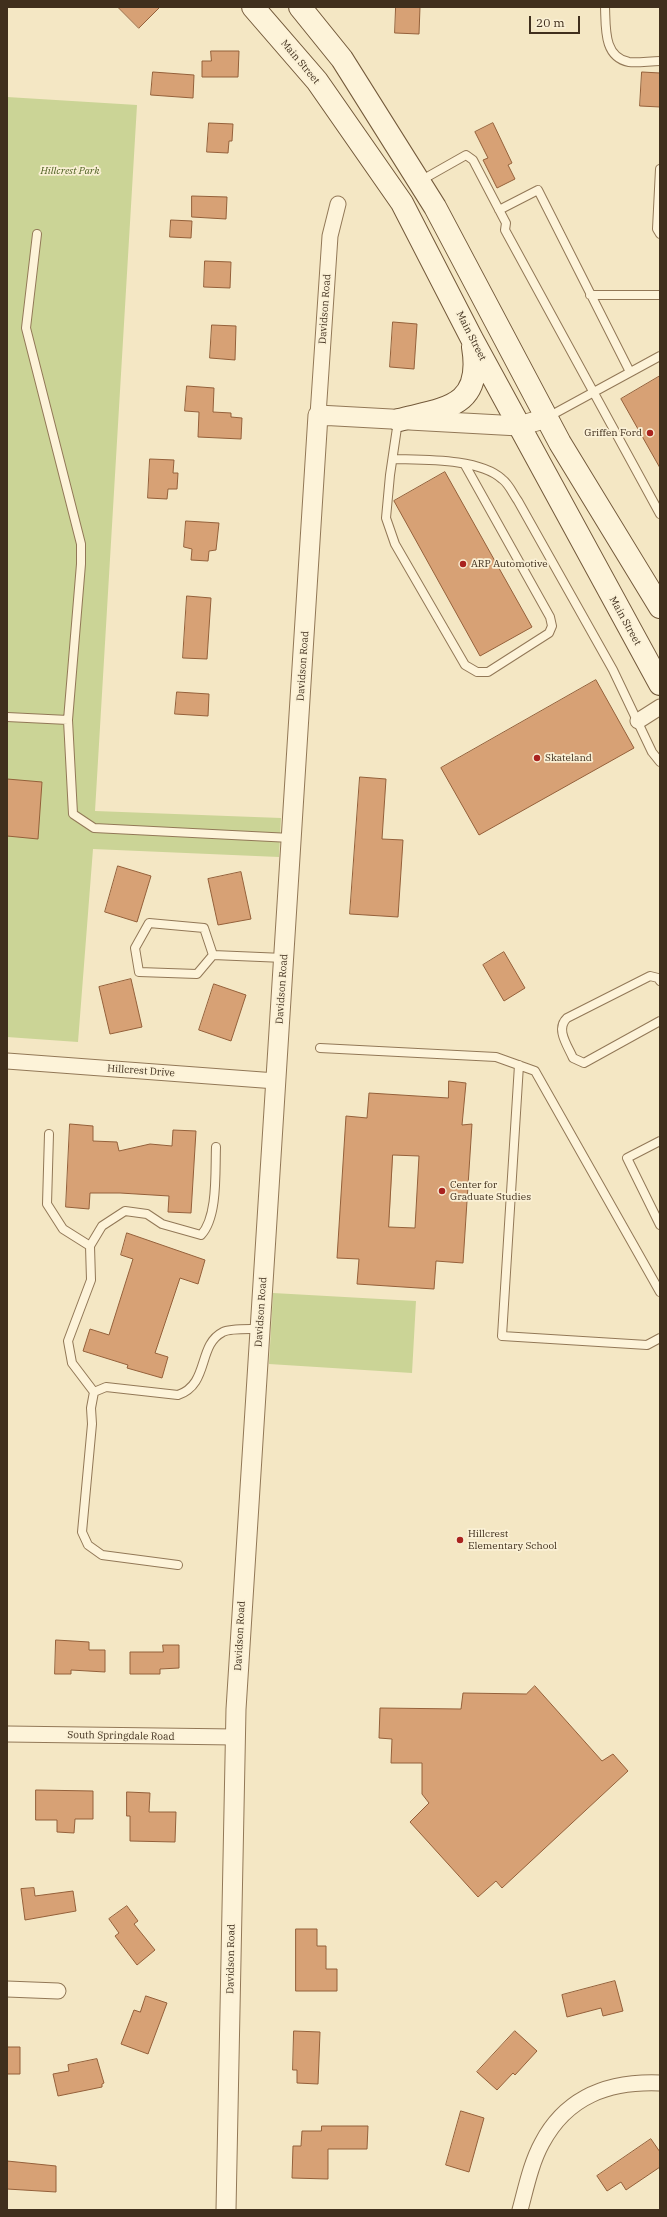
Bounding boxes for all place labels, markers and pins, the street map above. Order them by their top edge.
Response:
place label: Griffen Ford [584,427,642,439]
marker: Griffen Ford [645,428,655,438]
place label: ARP Automotive [471,558,548,570]
marker: ARP Automotive [458,559,468,569]
place label: Skateland [545,752,592,764]
marker: Skateland [532,753,542,763]
place label: Center for Graduate Studies [450,1179,531,1202]
marker: Center for Graduate Studies [437,1186,447,1196]
place label: Hillcrest Elementary School [468,1528,557,1552]
marker: Hillcrest Elementary School [455,1535,465,1545]

